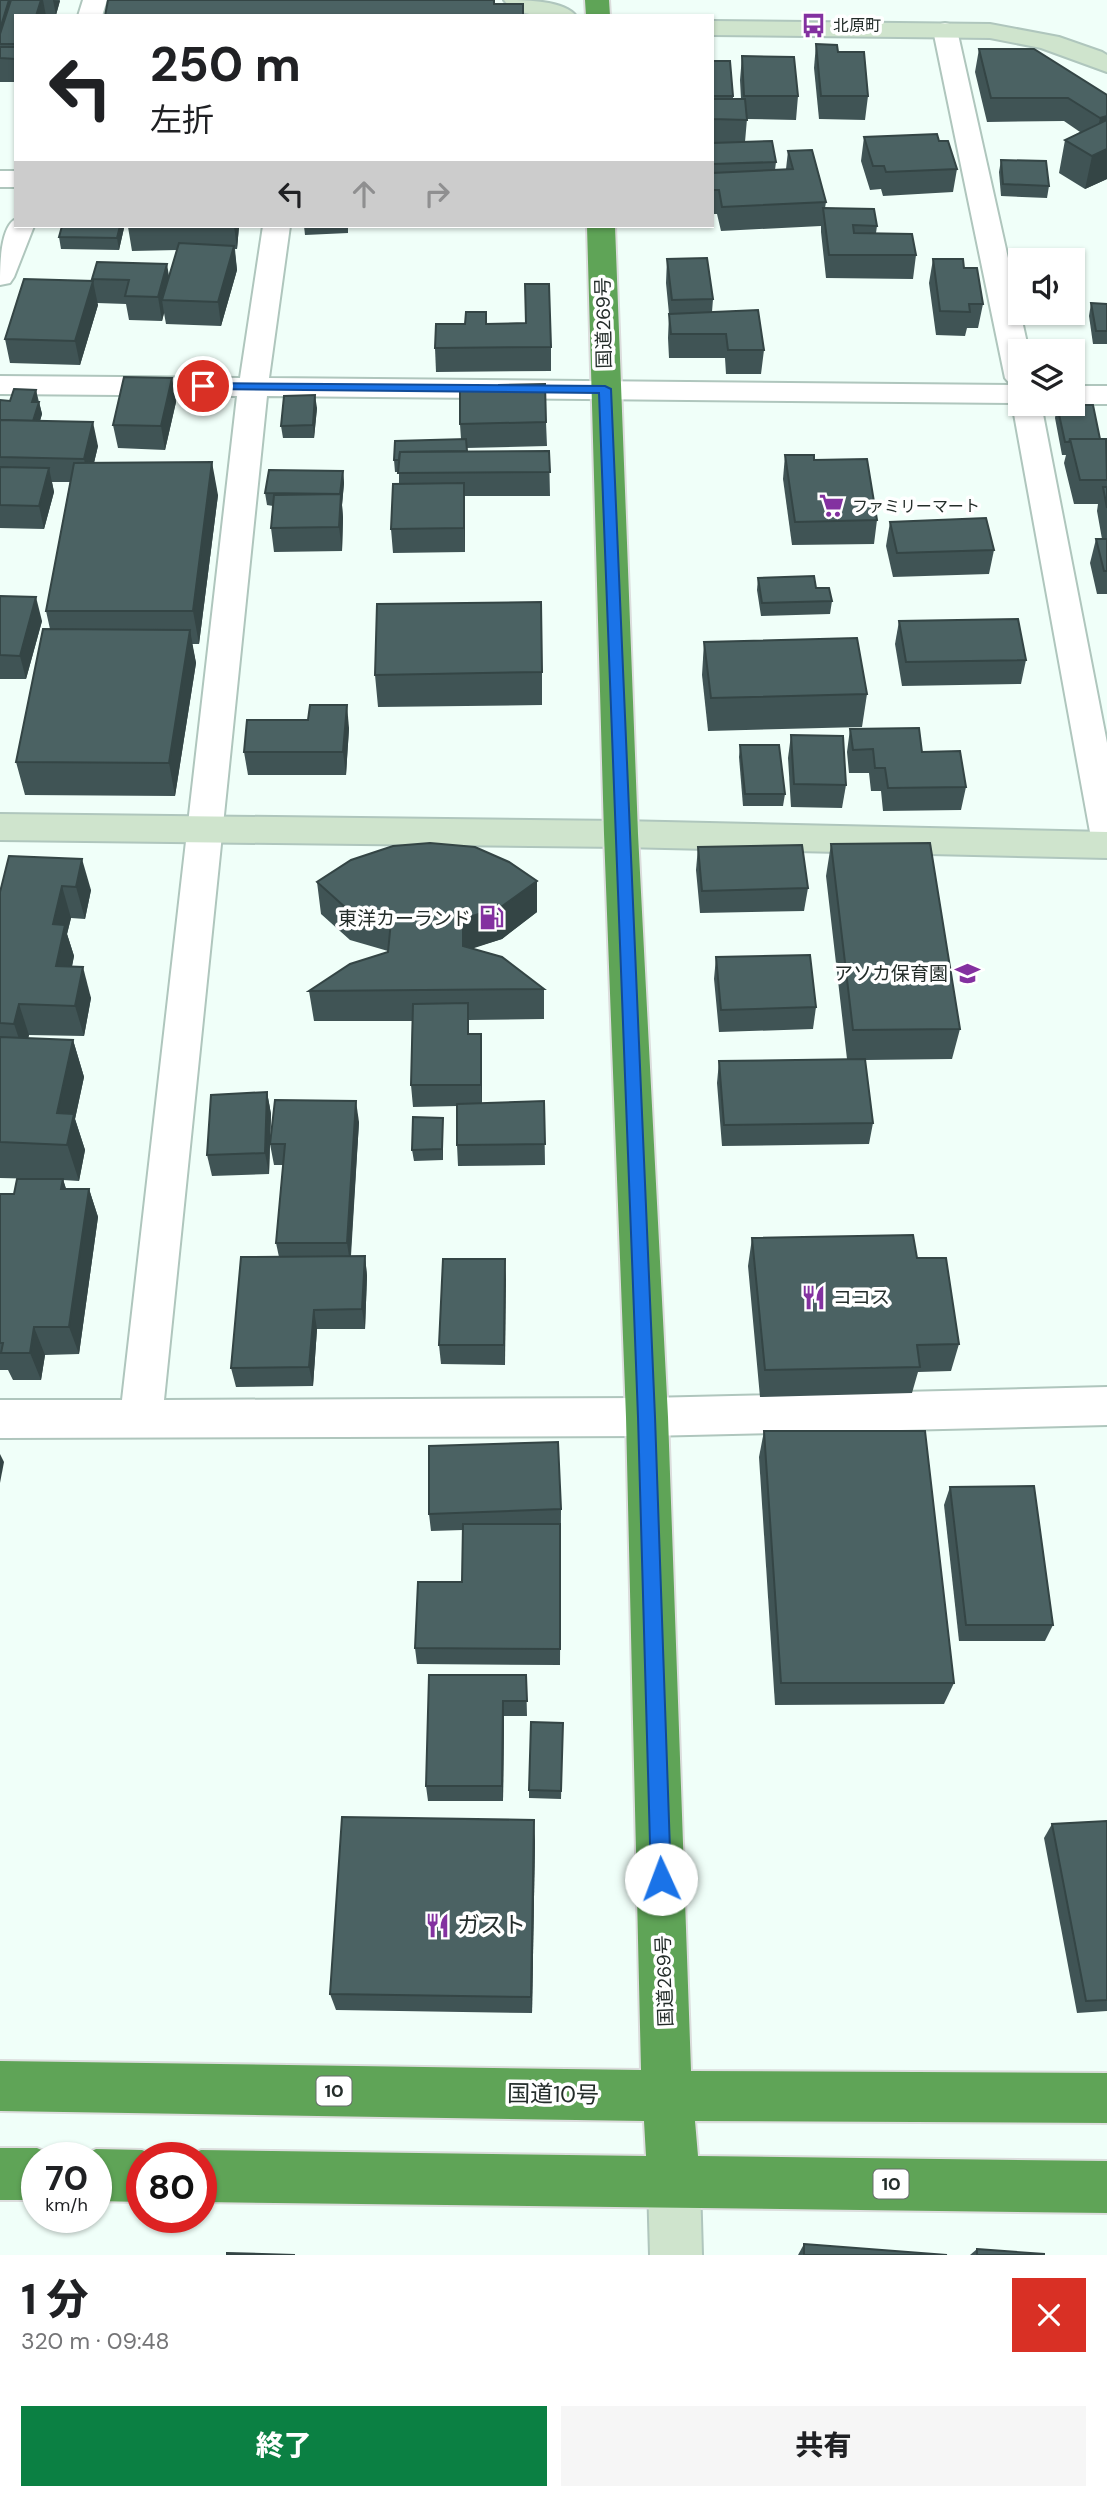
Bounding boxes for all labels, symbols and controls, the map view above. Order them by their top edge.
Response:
bus stop icon: 北原町 [799,11,827,39]
place label: 北原町 [833,15,881,36]
text: 250 m [150,32,301,96]
icon: left [35,42,126,133]
text: 左折 [150,99,214,141]
icon: left [272,175,310,213]
icon: ahead [345,175,383,213]
icon: right [418,175,456,213]
map controls [1008,248,1085,416]
button: sound [1008,248,1085,325]
street label: 国道269号 [590,277,617,369]
button: layers [1008,339,1085,416]
pin [173,356,233,416]
icon: arrive [184,367,222,405]
supermarket icon: ファミリーマート [818,492,846,520]
place label: ファミリーマート [852,496,980,517]
fuel station icon: 東洋カーランド [477,904,505,932]
place label: 東洋カーランド [338,906,471,931]
school or university icon: アソカ保育園 [954,959,982,987]
place label: アソカ保育園 [834,961,948,986]
restaurant icon: ココス [799,1283,827,1311]
place label: ココス [833,1285,890,1310]
position arrow [624,1842,698,1916]
place label: ガスト [457,1910,526,1940]
restaurant icon: ガスト [423,1911,451,1939]
street label: 国道269号 [650,1935,679,2027]
road number: 10 [316,2076,352,2106]
street label: 国道10号 [507,2078,599,2110]
speed limit sign: 80 [126,2142,217,2233]
text: 70 [45,2155,88,2201]
road number: 10 [874,2170,908,2198]
text: km/h [45,2193,88,2217]
text: 1 分 [21,2272,88,2327]
button: close [1012,2278,1086,2352]
text: 320 m · 09:48 [21,2326,170,2356]
button: 終了 [21,2406,547,2486]
button: 共有 [561,2406,1086,2486]

